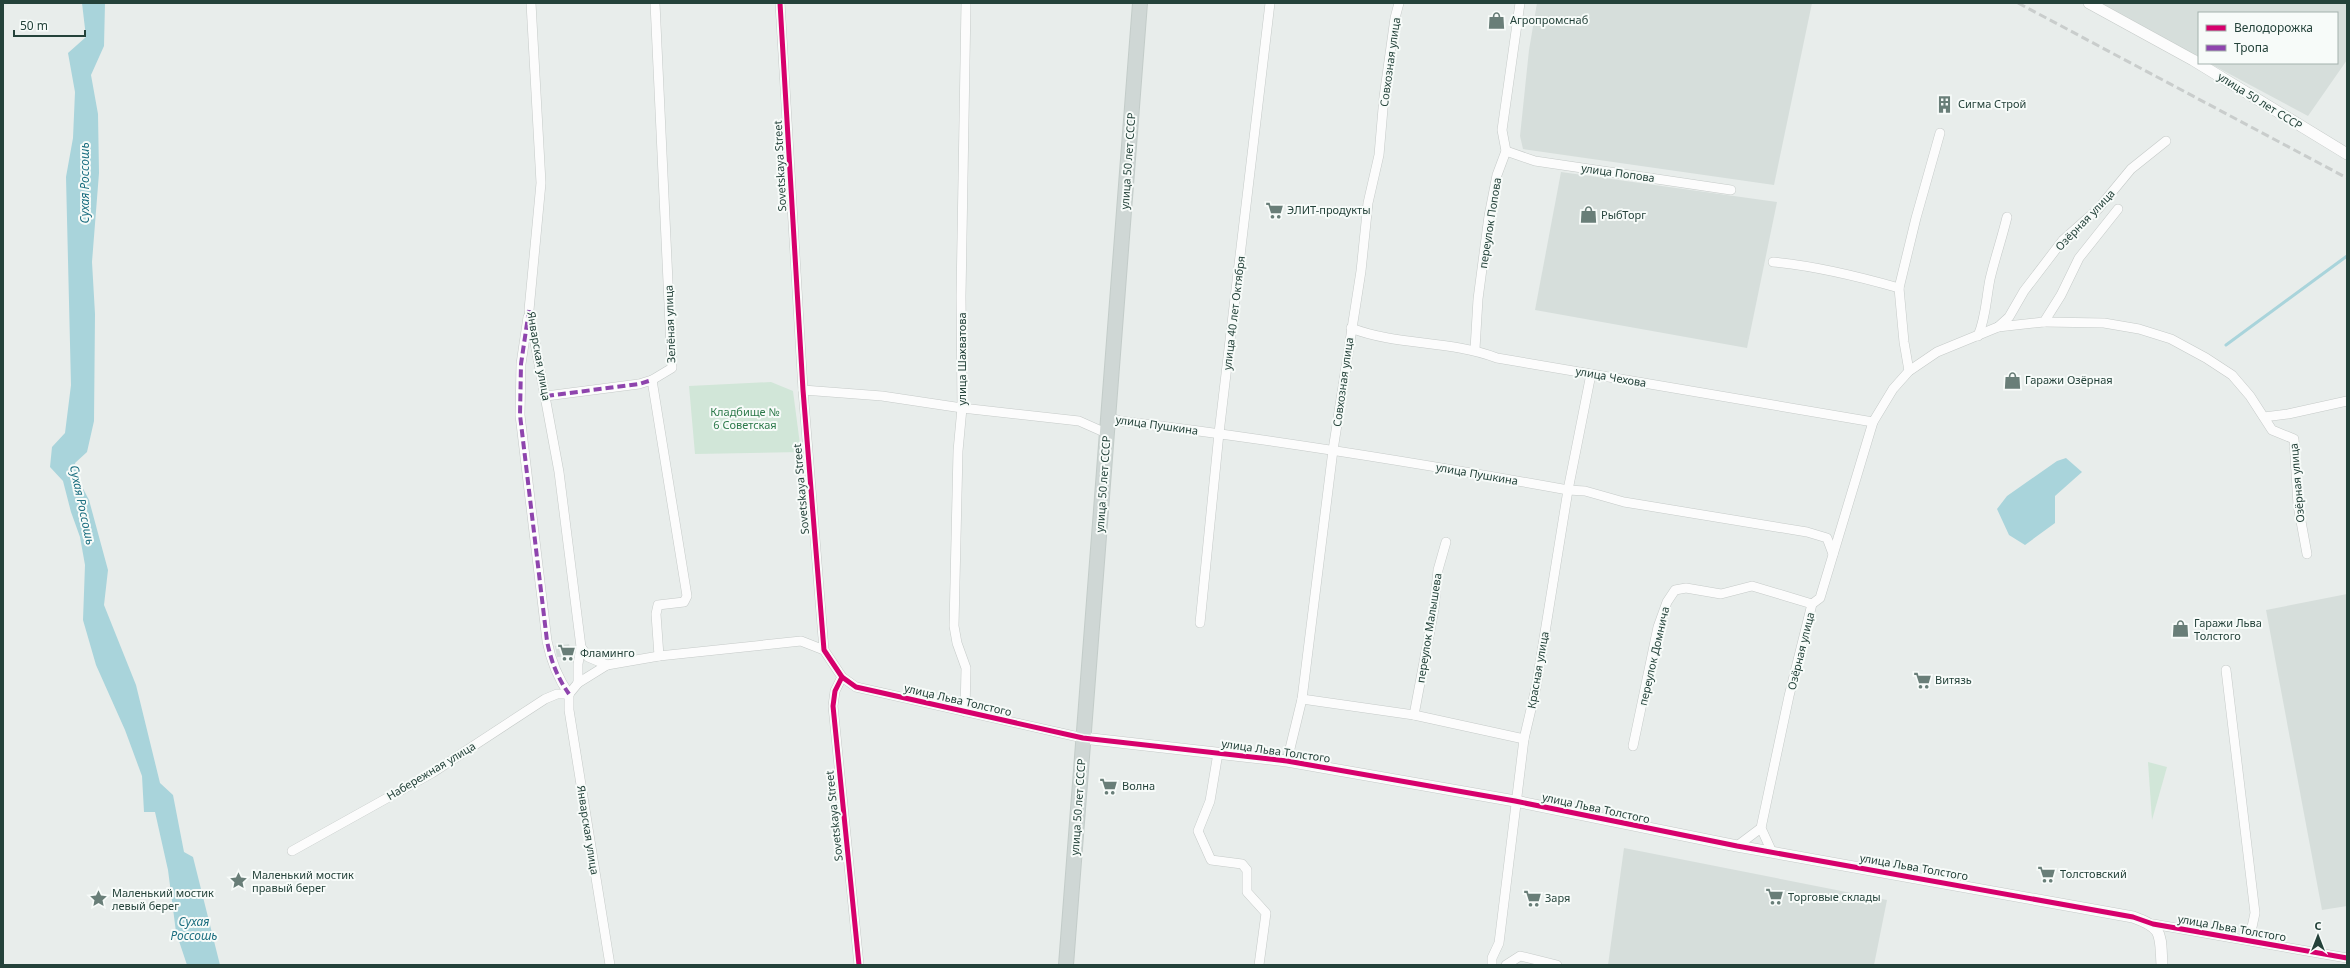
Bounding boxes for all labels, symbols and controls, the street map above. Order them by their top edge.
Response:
shop icon: Агропромснаб [1487,10,1507,30]
scale bar [14,12,85,38]
place label: Агропромснаб [1510,12,1589,27]
legend [2198,12,2338,64]
street label: Совхозная улица [1376,16,1403,108]
text: 50 m [20,17,48,34]
text: Велодорожка [2234,19,2313,36]
text: Тропа [2234,39,2269,56]
street label: улица 50 лет СССР [2215,68,2306,133]
building icon: Сигма Строй [1935,94,1955,114]
place label: Сигма Строй [1958,96,2026,111]
street label: улица 50 лет СССР [1117,112,1138,210]
street label: Sovetskaya Street [770,120,789,212]
water label: Сухая Россошь [76,142,93,224]
street label: улица Попова [1580,160,1656,185]
street label: переулок Попова [1475,176,1504,270]
street label: Озёрная улица [2052,186,2118,254]
supermarket icon: ЭЛИТ-продукты [1264,200,1284,220]
place label: ЭЛИТ-продукты [1287,202,1371,217]
shop icon: РыбТорг [1578,205,1598,225]
place label: РыбТорг [1601,207,1646,222]
street label: улица 40 лет Октября [1219,255,1248,371]
street label: Зелёная улица [661,285,678,363]
street label: Январская улица [524,310,555,402]
street label: улица Шахватова [954,312,969,406]
street label: Совхозная улица [1329,336,1356,428]
street label: улица Чехова [1575,363,1648,390]
shop icon: Гаражи Озёрная [2002,370,2022,390]
place label: Гаражи Озёрная [2025,372,2113,387]
park label: Кладбище № 6 Советская [710,404,780,432]
street label: улица Пушкина [1115,411,1199,438]
street label: улица 50 лет СССР [1092,435,1113,533]
street label: Sovetskaya Street [789,443,812,535]
street label: Озёрная улица [2286,443,2307,523]
street label: улица Пушкина [1435,459,1519,488]
water label: Сухая Россошь [66,463,99,546]
street label: переулок Малышева [1412,572,1445,684]
street label: переулок Домнича [1635,605,1672,707]
street label: Озёрная улица [1784,610,1817,691]
place label: Гаражи Льва Толстого [2194,615,2262,643]
shop icon: Гаражи Льва Толстого [2171,619,2191,639]
street label: Красная улица [1523,630,1552,710]
supermarket icon: Фламинго [557,643,577,663]
place label: Фламинго [580,645,635,660]
supermarket icon: Витязь [1912,670,1932,690]
place label: Витязь [1935,672,1972,687]
street label: улица Льва Толстого [903,680,1013,719]
street label: улица Льва Толстого [1221,735,1331,766]
street label: Набережная улица [384,738,478,803]
street label: улица 50 лет СССР [1067,758,1088,856]
street label: Sovetskaya Street [821,770,846,862]
supermarket icon: Волна [1099,776,1119,796]
place label: Волна [1122,778,1155,793]
street label: Январская улица [574,784,603,876]
street label: улица Льва Толстого [1541,789,1651,826]
street label: улица Льва Толстого [1859,850,1969,883]
supermarket icon: Толстовский [2037,864,2057,884]
place label: Толстовский [2060,866,2127,881]
place label: Маленький мостик правый берег [252,867,354,895]
place icon: Маленький мостик правый берег [229,871,249,891]
place label: Маленький мостик левый берег [112,885,214,913]
supermarket icon: Торговые склады [1765,887,1785,907]
supermarket icon: Заря [1522,888,1542,908]
place icon: Маленький мостик левый берег [89,889,109,909]
place label: Торговые склады [1788,889,1880,904]
place label: Заря [1545,890,1570,905]
street label: улица Льва Толстого [2177,911,2287,944]
water label: Сухая Россошь [171,913,218,944]
north arrow [2298,916,2338,956]
text: С [2314,918,2322,933]

